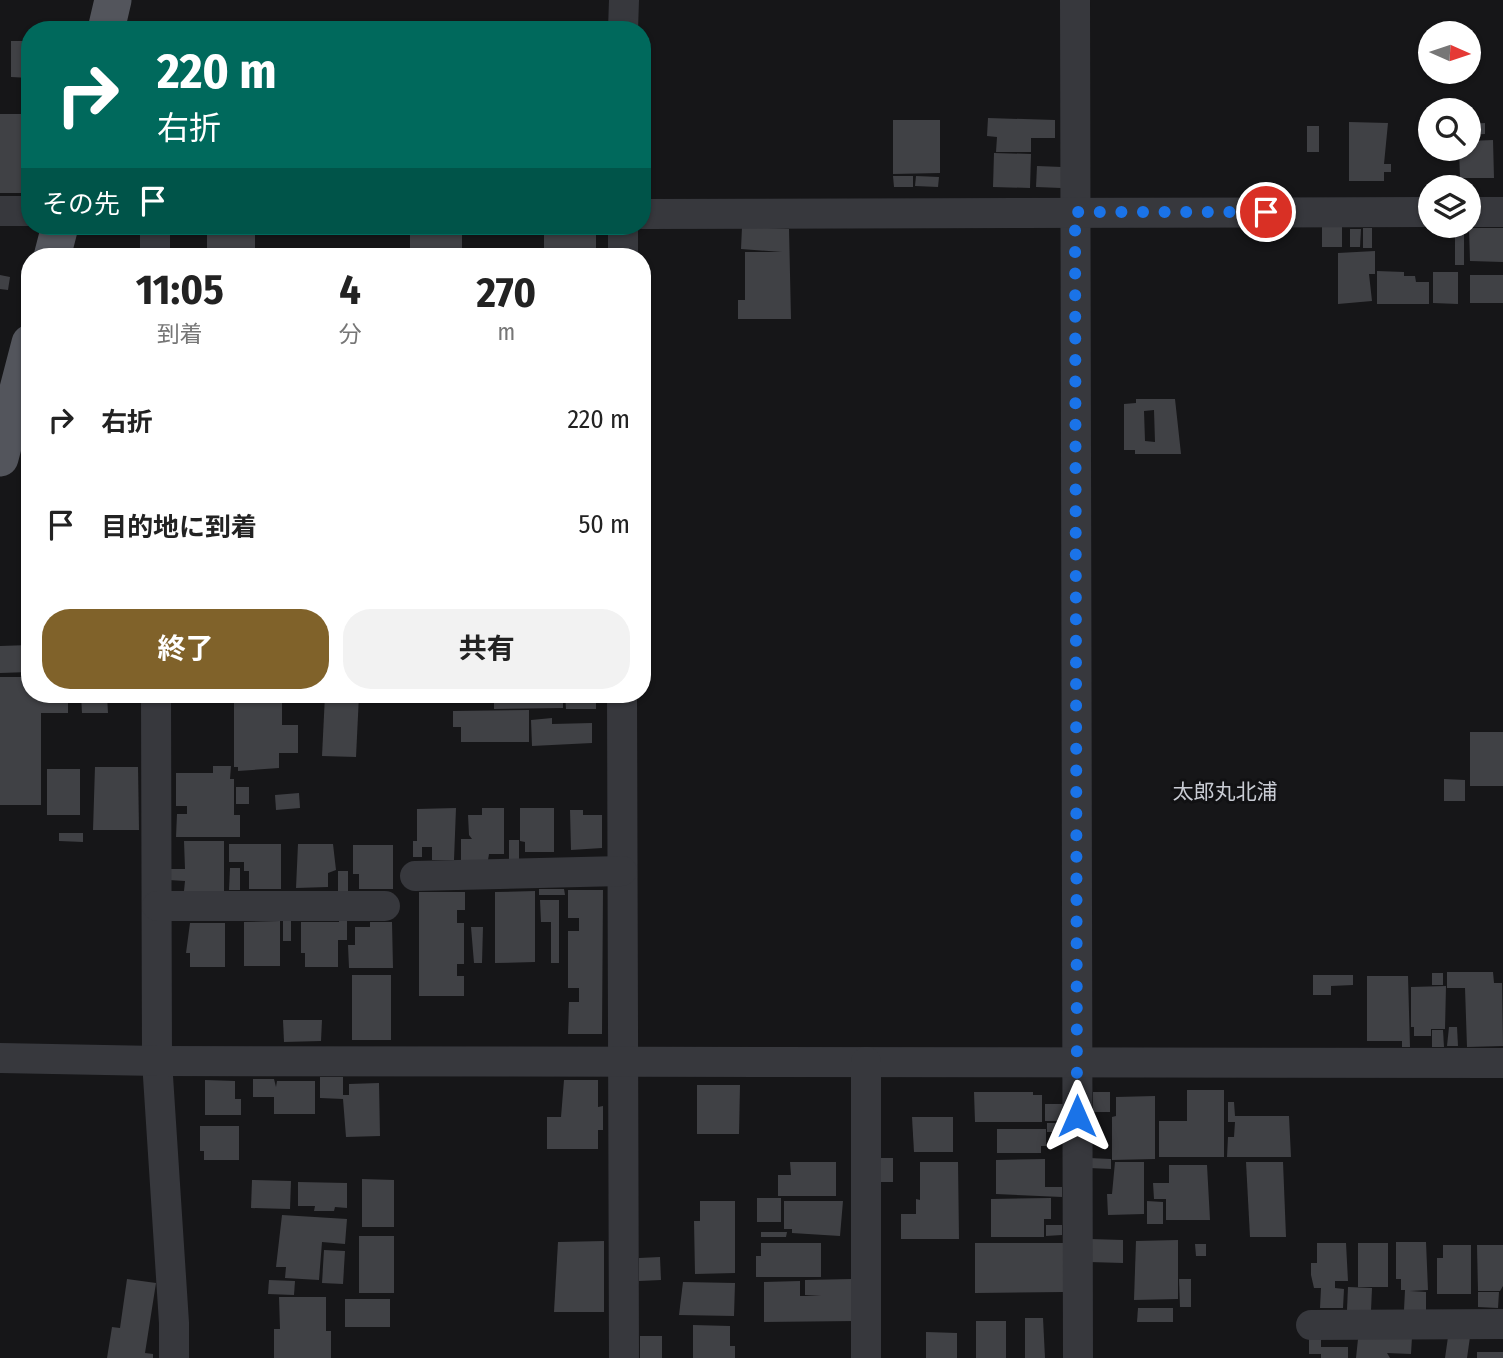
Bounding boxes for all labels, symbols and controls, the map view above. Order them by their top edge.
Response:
north arrow [1418,21,1480,84]
map controls [1418,21,1481,238]
text: 220 m [157,42,277,101]
icon: right [42,49,133,140]
button: search [1418,98,1481,161]
text: 右折 [157,109,221,147]
button: layers [1418,175,1481,238]
icon: arrive [134,182,172,220]
pin [1236,182,1296,242]
text: その先 [42,189,120,220]
icon: arrive [1247,193,1285,231]
text: 11:05 [136,265,224,315]
text: 4 [339,265,361,315]
text: 270 [476,268,536,318]
text: m [497,318,515,346]
text: 到着 [157,320,203,348]
text: 分 [339,320,362,348]
icon: right [42,401,80,439]
text: 220 m [567,404,630,435]
text: 右折 [101,407,153,438]
icon: arrive [42,506,80,544]
text: 50 m [578,509,630,540]
text: 目的地に到着 [101,512,257,543]
button: 終了 [42,609,329,689]
button: 共有 [343,609,630,689]
district label: 太郎丸北浦 [1173,779,1278,805]
position arrow [1040,1079,1114,1153]

